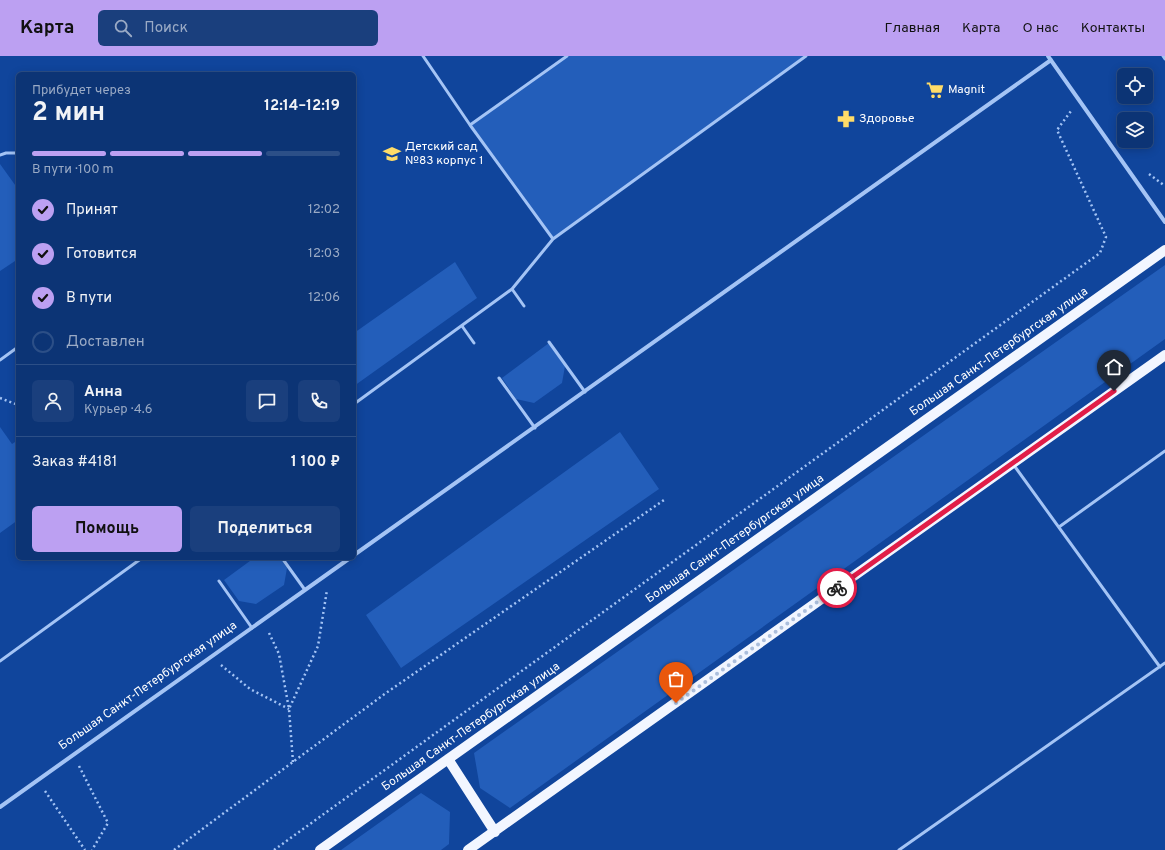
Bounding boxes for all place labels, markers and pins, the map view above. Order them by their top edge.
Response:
supermarket icon: Magnit [925,80,945,100]
place label: Magnit [948,82,985,98]
pharmacy icon: Здоровье [836,109,856,129]
place label: Здоровье [859,111,914,127]
place label: Детский сад №83 корпус 1 [405,139,483,169]
school or university icon: Детский сад №83 корпус 1 [382,144,402,164]
pin [1097,350,1131,391]
pin [659,662,693,703]

